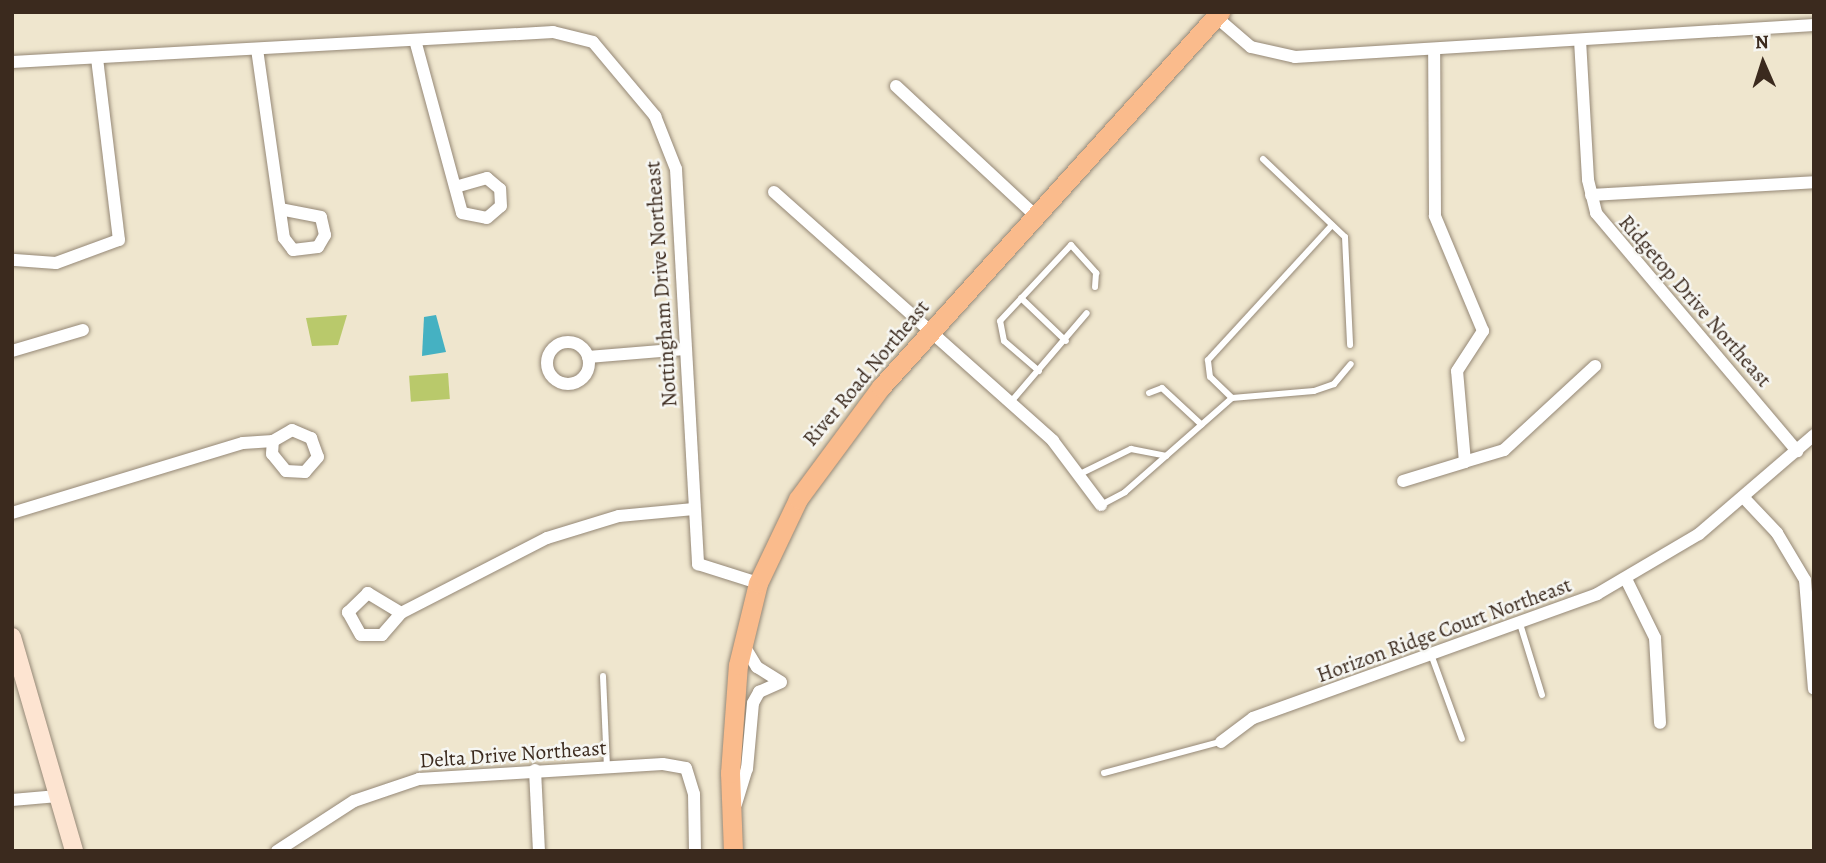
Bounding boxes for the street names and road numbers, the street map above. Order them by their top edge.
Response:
street label: Nottingham Drive Northeast [640,160,682,408]
street label: Ridgetop Drive Northeast [1613,210,1777,392]
street label: River Road Northeast [798,295,934,451]
street label: Horizon Ridge Court Northeast [1313,572,1575,688]
street label: Delta Drive Northeast [419,735,607,773]

